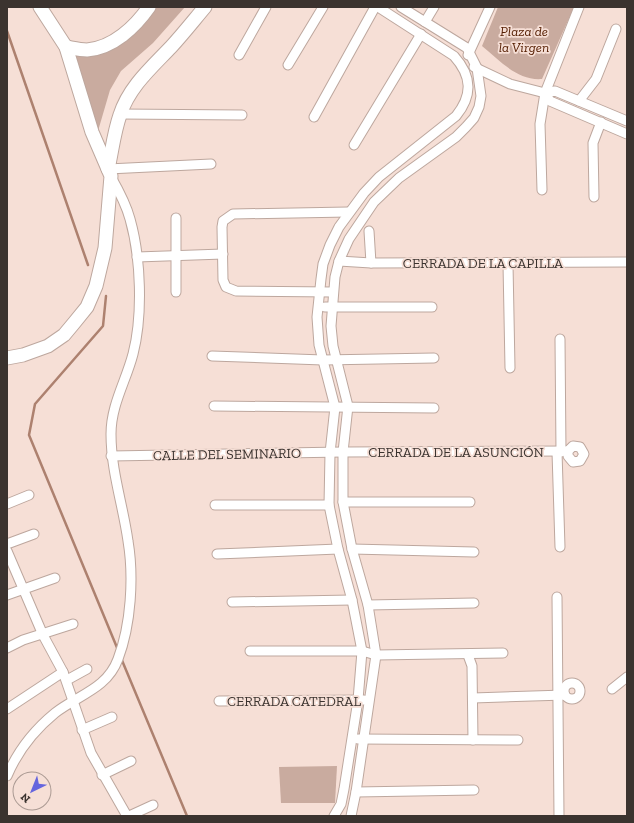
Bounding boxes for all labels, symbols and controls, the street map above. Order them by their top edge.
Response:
park label: Plaza de la Virgen [499,23,549,56]
street label: CERRADA DE LA CAPILLA [403,255,564,272]
street label: CERRADA DE LA ASUNCIÓN [368,444,544,461]
street label: CALLE DEL SEMINARIO [153,445,301,464]
street label: CERRADA CATEDRAL [227,693,361,710]
north arrow [12,771,52,811]
text: N [18,790,33,806]

